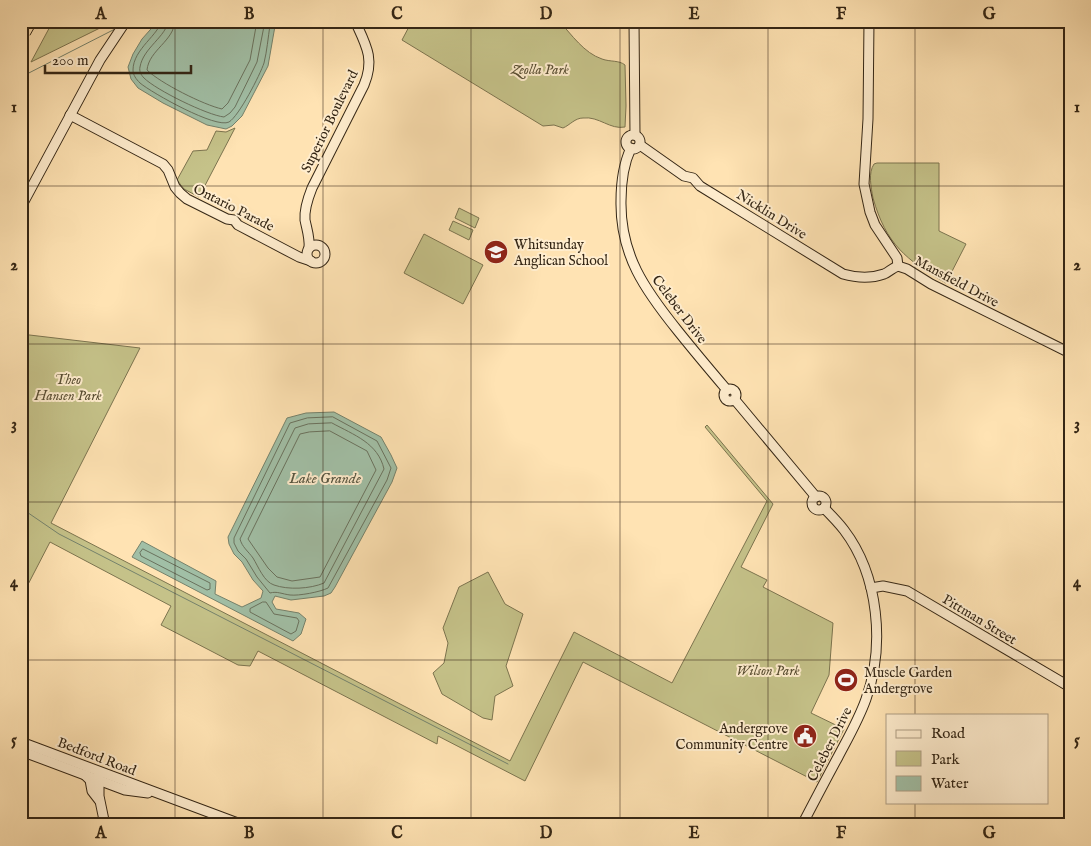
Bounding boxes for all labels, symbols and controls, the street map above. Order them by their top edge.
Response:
text: A [95,5,108,25]
text: B [244,5,255,25]
text: C [391,5,403,25]
text: D [540,5,553,25]
text: E [688,5,700,25]
text: F [836,5,847,25]
text: G [983,5,996,25]
scale bar [45,42,191,74]
text: 200 m [52,51,89,70]
park label: Zeolla Park [510,61,569,80]
street label: Superior Boulevard [297,67,363,176]
text: 1 [11,98,17,118]
text: 1 [1074,98,1080,118]
street label: Ontario Parade [190,180,278,236]
street label: Nicklin Drive [733,186,811,244]
place label: Whitsunday Anglican School [513,236,608,270]
school or university icon: Whitsunday Anglican School [483,239,509,265]
street label: Mansfield Drive [911,252,1002,312]
text: 2 [10,256,18,276]
text: 2 [1073,256,1081,276]
street label: Celeber Drive [648,272,711,348]
park label: Theo Hansen Park [33,371,102,405]
text: 3 [11,415,17,435]
text: 3 [1074,415,1080,435]
water label: Lake Grande [288,469,361,488]
text: 4 [10,573,19,593]
text: 4 [1073,573,1082,593]
street label: Pittman Street [939,591,1020,649]
park label: Wilson Park [736,662,800,680]
place label: Muscle Garden Andergrove [863,664,953,698]
sports icon: Muscle Garden Andergrove [833,667,859,693]
street label: Celeber Drive [803,704,857,785]
legend [886,714,1048,804]
place label: Andergrove Community Centre [676,720,789,754]
public building icon: Andergrove Community Centre [792,723,818,749]
text: Road [931,724,966,743]
text: 5 [11,731,17,751]
text: 5 [1074,731,1080,751]
street label: Bedford Road [55,734,139,780]
text: Park [931,750,961,769]
text: Water [931,774,969,793]
text: A [95,824,108,844]
text: B [244,824,255,844]
text: C [391,824,403,844]
text: D [540,824,553,844]
text: E [688,824,700,844]
text: F [836,824,847,844]
text: G [983,824,996,844]

